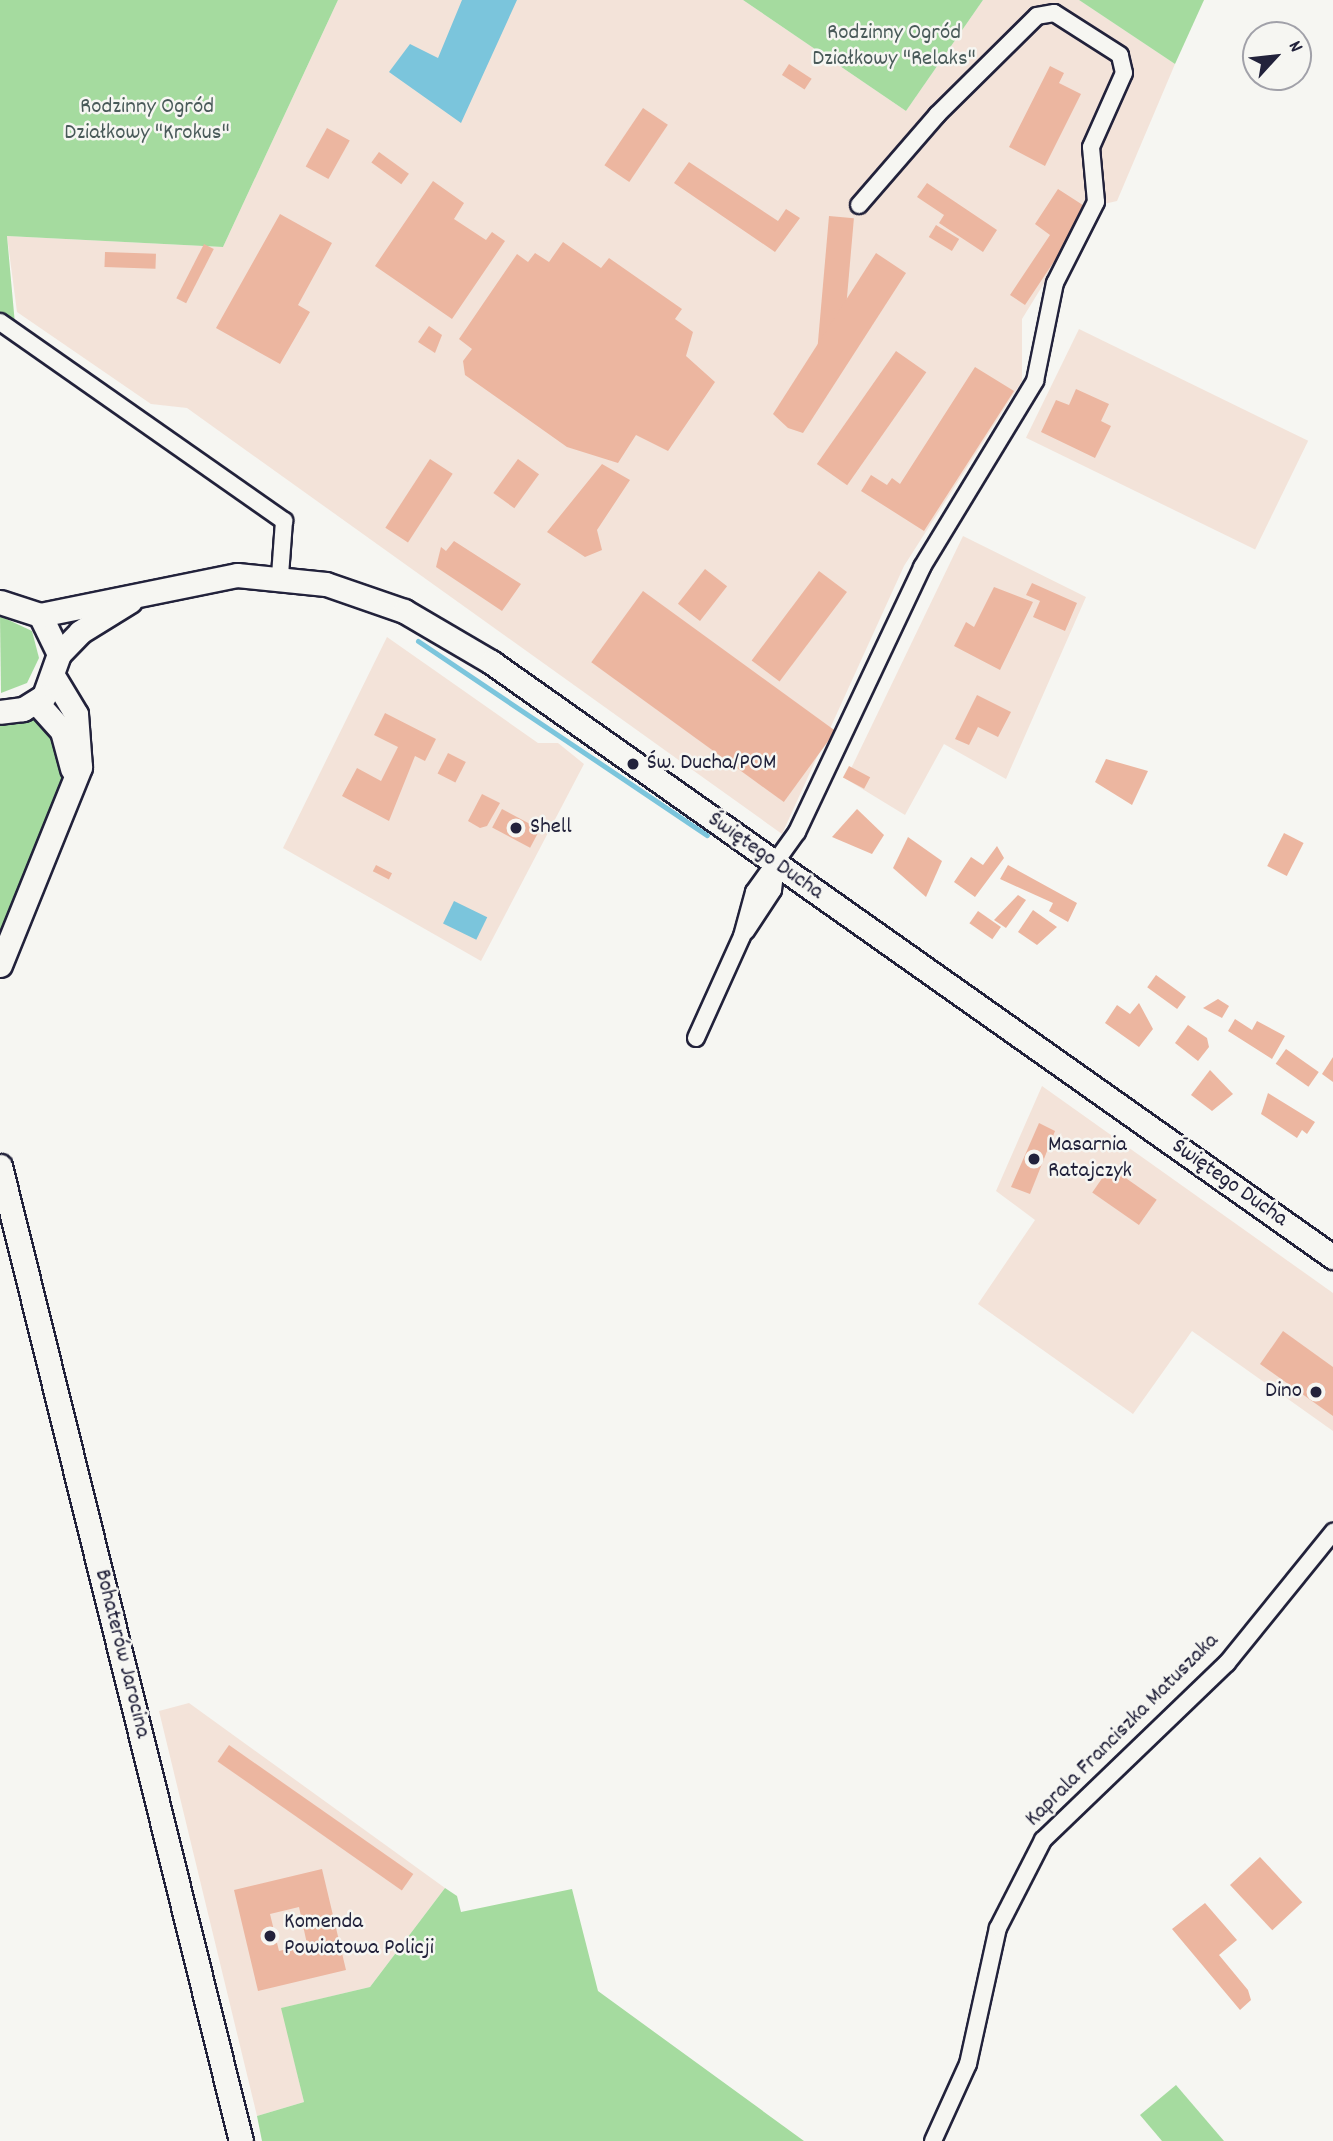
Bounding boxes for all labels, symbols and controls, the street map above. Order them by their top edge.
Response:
park label: Rodzinny Ogród Działkowy "Relaks" [812,20,976,74]
north arrow [1242,21,1312,91]
text: N [1280,37,1309,57]
park label: Rodzinny Ogród Działkowy "Krokus" [64,94,230,148]
place label: Św. Ducha/POM [647,750,776,778]
marker: Św. Ducha/POM [625,756,641,772]
street label: Świętego Ducha [702,807,828,907]
place label: Shell [530,814,572,842]
marker: Shell [508,820,524,836]
place label: Masarnia Ratajczyk [1048,1132,1132,1186]
street label: Świętego Ducha [1166,1134,1292,1234]
marker: Masarnia Ratajczyk [1026,1151,1042,1167]
place label: Dino [1265,1378,1302,1406]
marker: Dino [1308,1384,1324,1400]
street label: Bohaterów Jarocina [87,1567,155,1741]
street label: Kaprala Franciszka Matuszaka [1020,1628,1226,1834]
place label: Komenda Powiatowa Policji [284,1909,434,1963]
marker: Komenda Powiatowa Policji [262,1928,278,1944]

